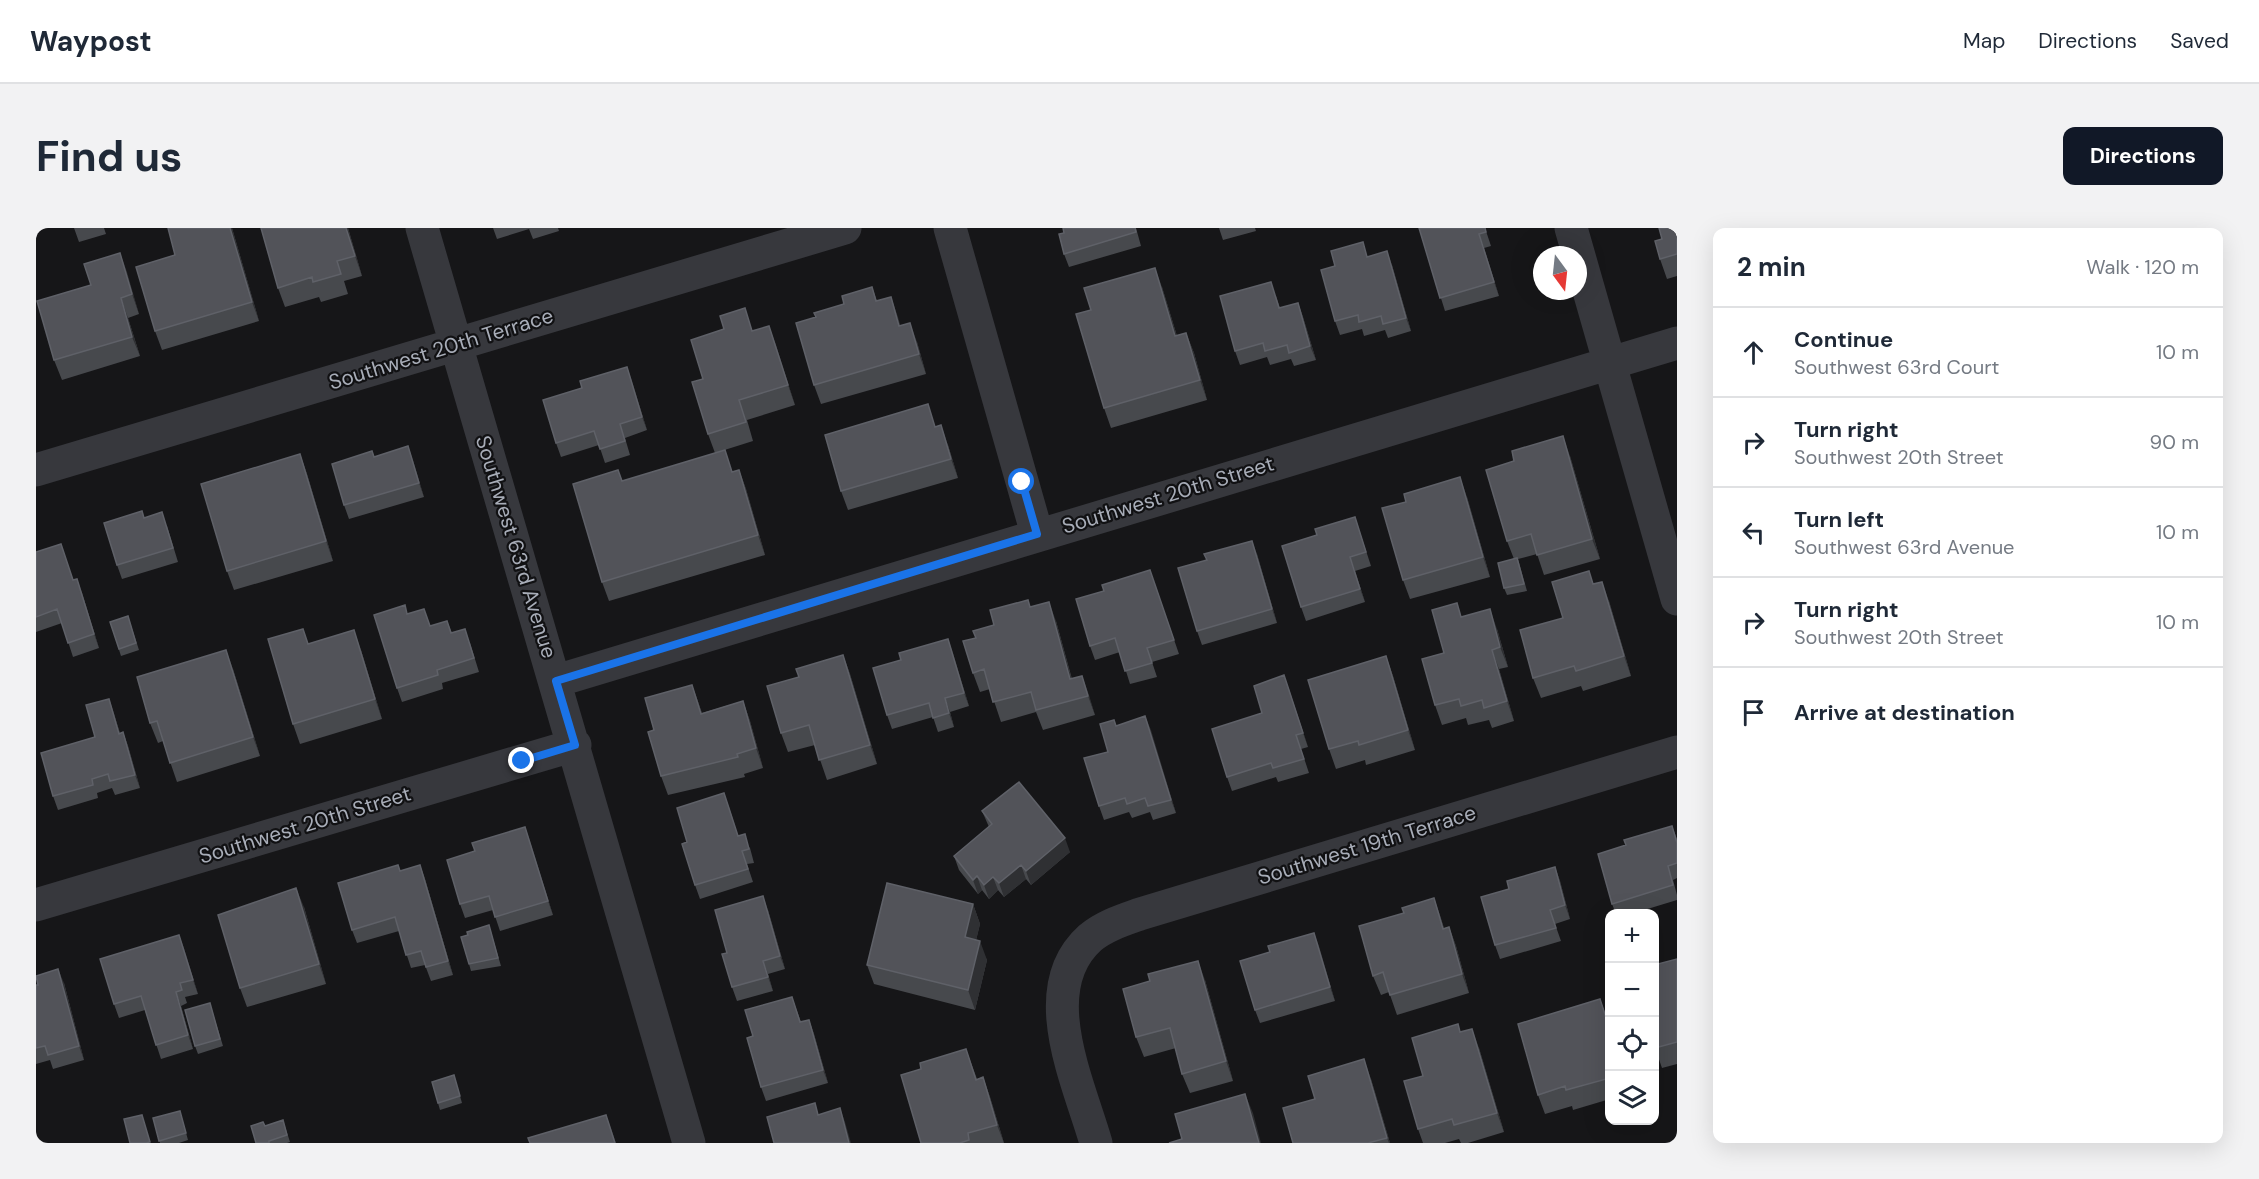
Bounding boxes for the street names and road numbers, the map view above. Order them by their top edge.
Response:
street label: Southwest 20th Terrace [325,301,557,396]
street label: Southwest 63rd Avenue [469,432,563,662]
street label: Southwest 20th Street [1059,449,1277,541]
street label: Southwest 20th Street [196,779,414,871]
street label: Southwest 19th Terrace [1254,798,1480,892]

